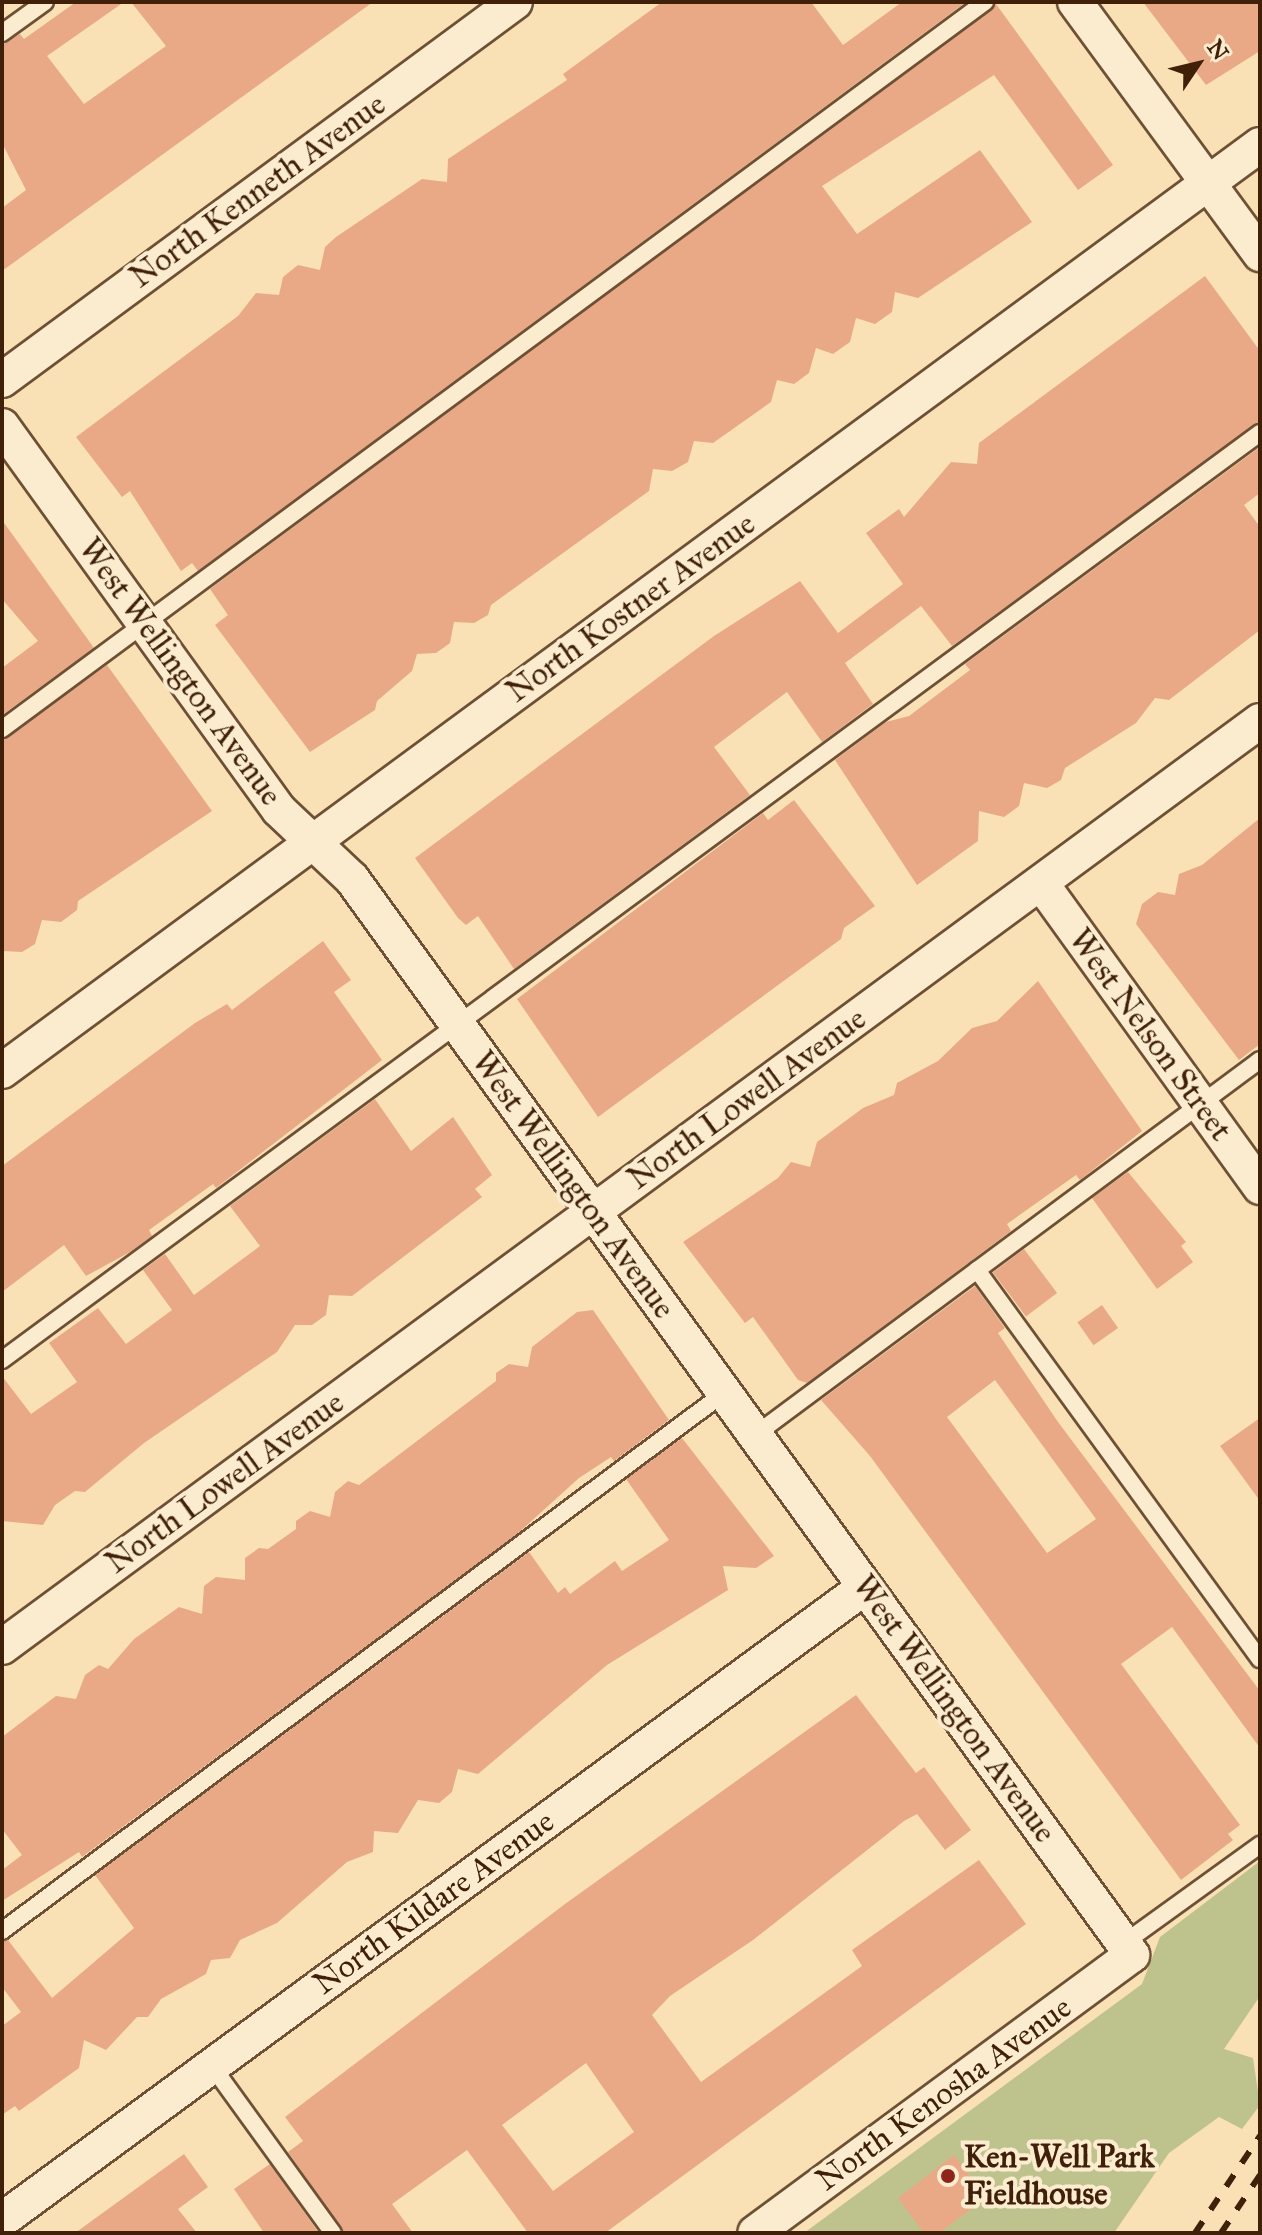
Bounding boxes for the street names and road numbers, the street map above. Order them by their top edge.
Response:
street label: North Kenneth Avenue [123,85,393,297]
street label: North Kostner Avenue [499,505,763,711]
street label: West Wellington Avenue [70,531,290,813]
street label: West Nelson Street [1060,922,1240,1148]
street label: North Lowell Avenue [620,1000,874,1198]
street label: West Wellington Avenue [463,1044,683,1326]
street label: North Lowell Avenue [98,1384,352,1582]
street label: West Wellington Avenue [844,1568,1064,1850]
street label: North Kildare Avenue [306,1803,562,2003]
street label: North Kenosha Avenue [809,1988,1079,2200]

